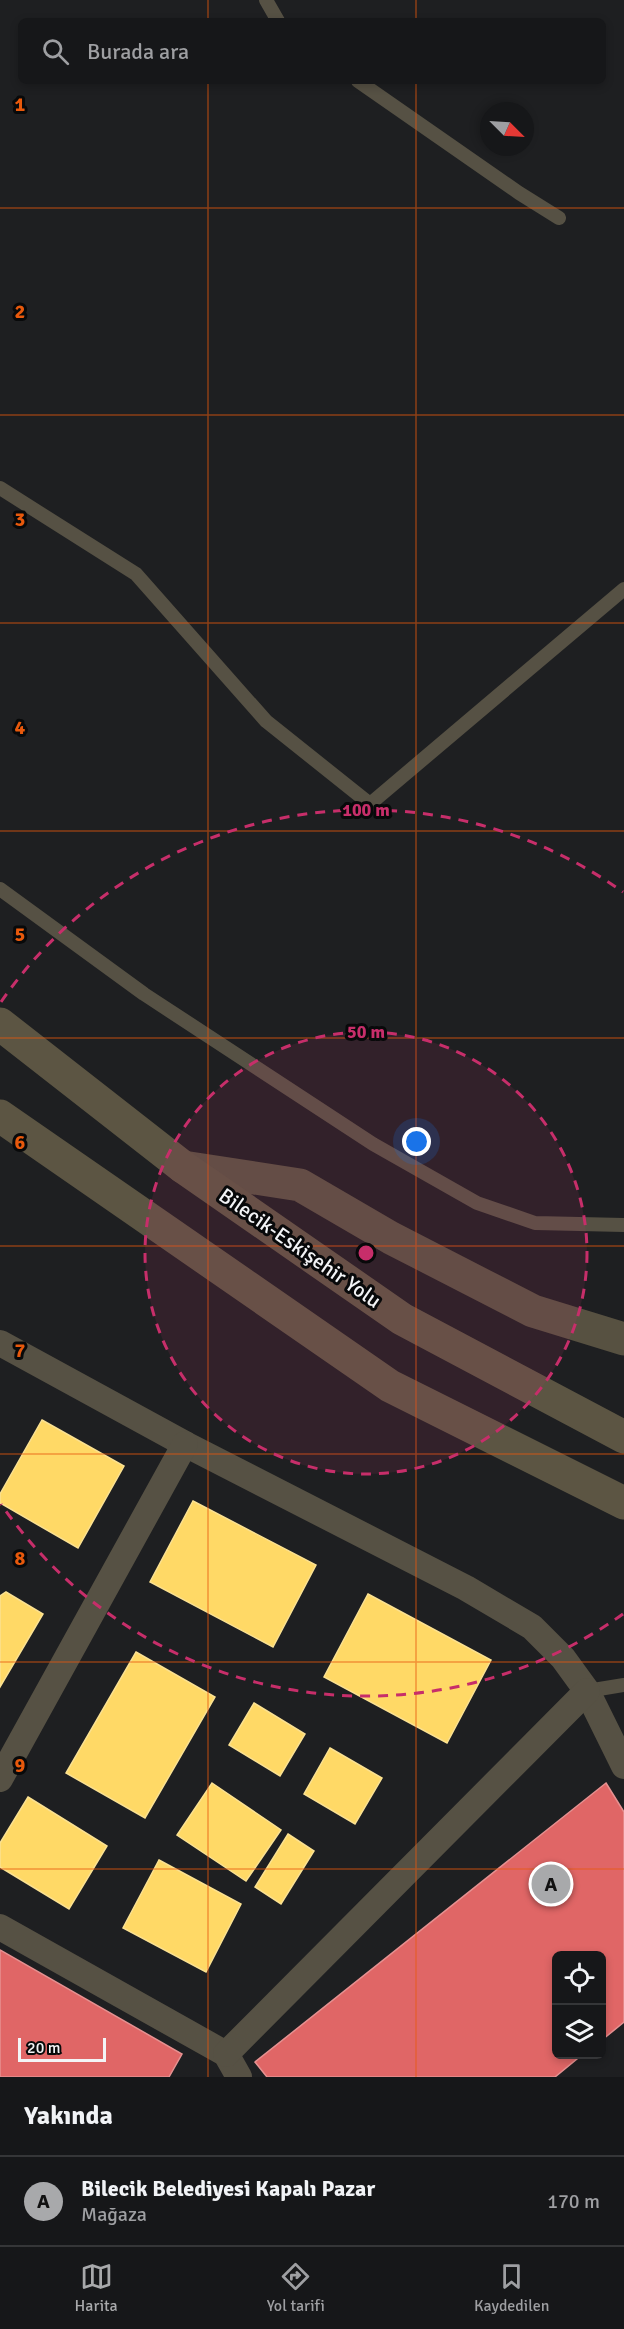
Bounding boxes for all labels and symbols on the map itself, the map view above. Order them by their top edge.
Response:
text: 1 [15,92,26,117]
north arrow [480,102,534,156]
text: 2 [15,299,25,324]
text: 3 [15,507,25,532]
text: 4 [15,715,26,740]
text: 100 m [342,799,390,821]
text: 5 [15,922,25,947]
text: 50 m [347,1021,385,1043]
your location [402,1127,431,1156]
text: 6 [15,1130,26,1155]
street label: Bilecik-Eskişehir Yolu [214,1182,386,1314]
centre of rings [356,1243,376,1263]
text: 7 [15,1338,26,1363]
text: 8 [15,1546,26,1571]
text: 9 [15,1753,26,1778]
pin: A [532,1862,570,1906]
scale bar [18,2035,106,2062]

